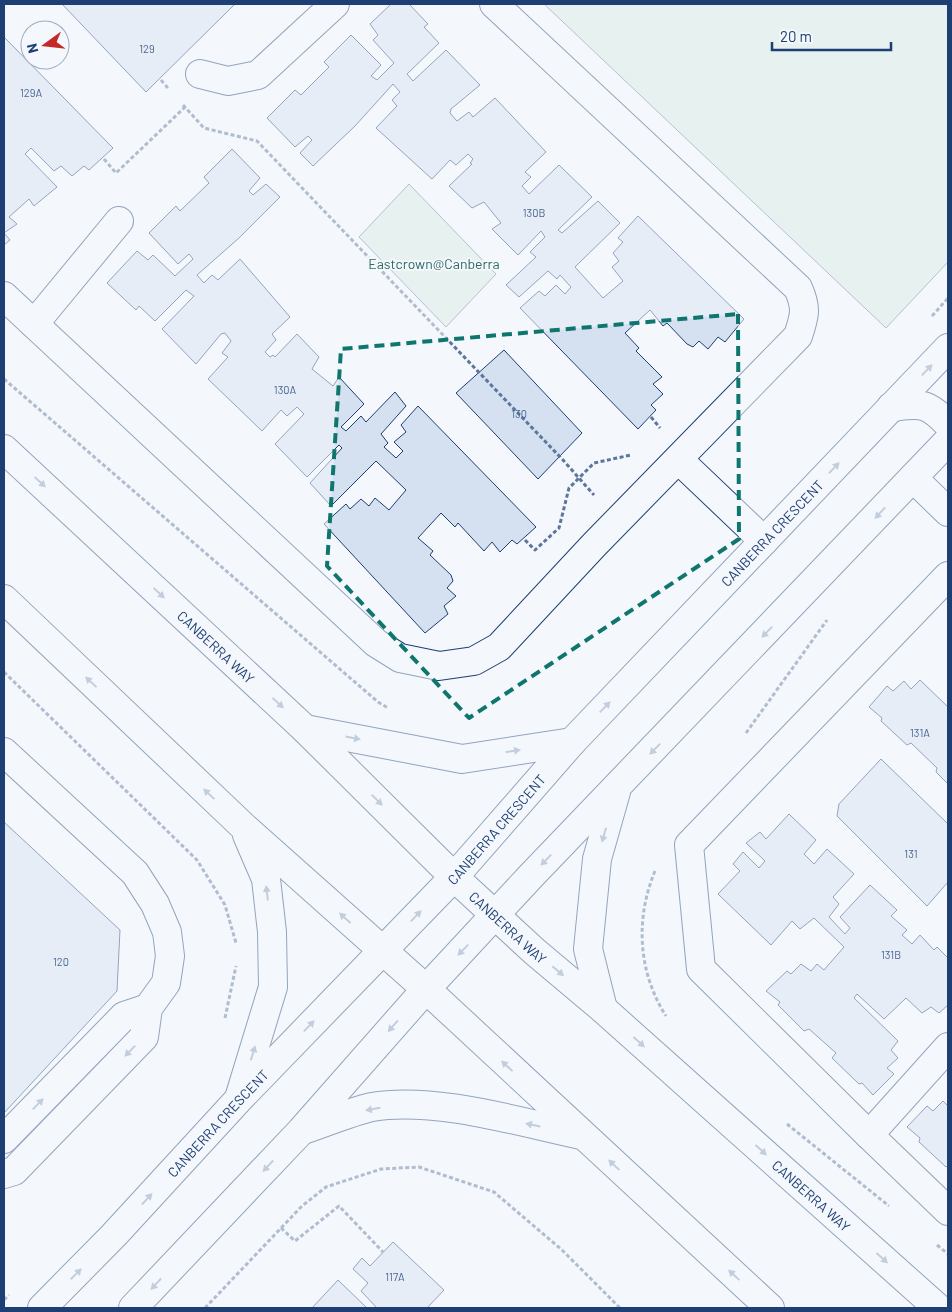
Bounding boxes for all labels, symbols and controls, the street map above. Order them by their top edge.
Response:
north arrow [20,20,70,70]
scale bar [772,20,891,52]
text: 20 m [780,27,812,45]
text: N [23,42,41,55]
house number: 129 [139,42,155,55]
house number: 129A [20,86,42,99]
house number: 130B [523,206,545,219]
park label: Eastcrown@Canberra [368,255,500,272]
one-way arrow [921,364,933,376]
house number: 130A [274,383,297,396]
house number: 130 [511,407,527,420]
one-way arrow [828,462,840,474]
one-way arrow [33,476,45,488]
street label: CANBERRA CRESCENT [717,476,827,589]
one-way arrow [874,507,886,519]
one-way arrow [152,587,164,599]
street label: CANBERRA WAY [174,607,258,686]
one-way arrow [761,625,773,637]
one-way arrow [86,676,98,688]
one-way arrow [272,697,284,709]
one-way arrow [599,701,611,713]
house number: 131A [910,726,930,739]
one-way arrow [346,734,361,742]
one-way arrow [649,743,661,755]
one-way arrow [506,747,522,755]
street label: CANBERRA CRESCENT [443,770,549,888]
one-way arrow [203,788,215,800]
one-way arrow [371,794,383,806]
one-way arrow [599,827,607,842]
house number: 131 [904,847,918,860]
one-way arrow [540,854,552,866]
one-way arrow [263,885,271,901]
street label: CANBERRA WAY [466,887,551,967]
one-way arrow [410,910,422,922]
one-way arrow [340,912,352,924]
one-way arrow [457,943,469,955]
house number: 131B [881,948,901,961]
house number: 120 [53,955,69,968]
one-way arrow [551,966,564,977]
one-way arrow [388,1019,399,1032]
one-way arrow [303,1021,315,1033]
one-way arrow [633,1036,645,1048]
one-way arrow [124,1045,136,1057]
one-way arrow [250,1045,258,1060]
one-way arrow [501,1060,513,1072]
street label: CANBERRA CRESCENT [163,1066,272,1180]
one-way arrow [32,1098,44,1110]
one-way arrow [364,1105,380,1113]
one-way arrow [526,1121,541,1129]
one-way arrow [754,1144,766,1156]
street label: CANBERRA WAY [769,1156,854,1235]
one-way arrow [609,1159,621,1171]
one-way arrow [262,1160,274,1172]
one-way arrow [141,1194,153,1206]
one-way arrow [875,1252,887,1264]
one-way arrow [70,1268,82,1280]
one-way arrow [728,1269,740,1281]
house number: 117A [385,1270,405,1283]
one-way arrow [150,1278,162,1290]

